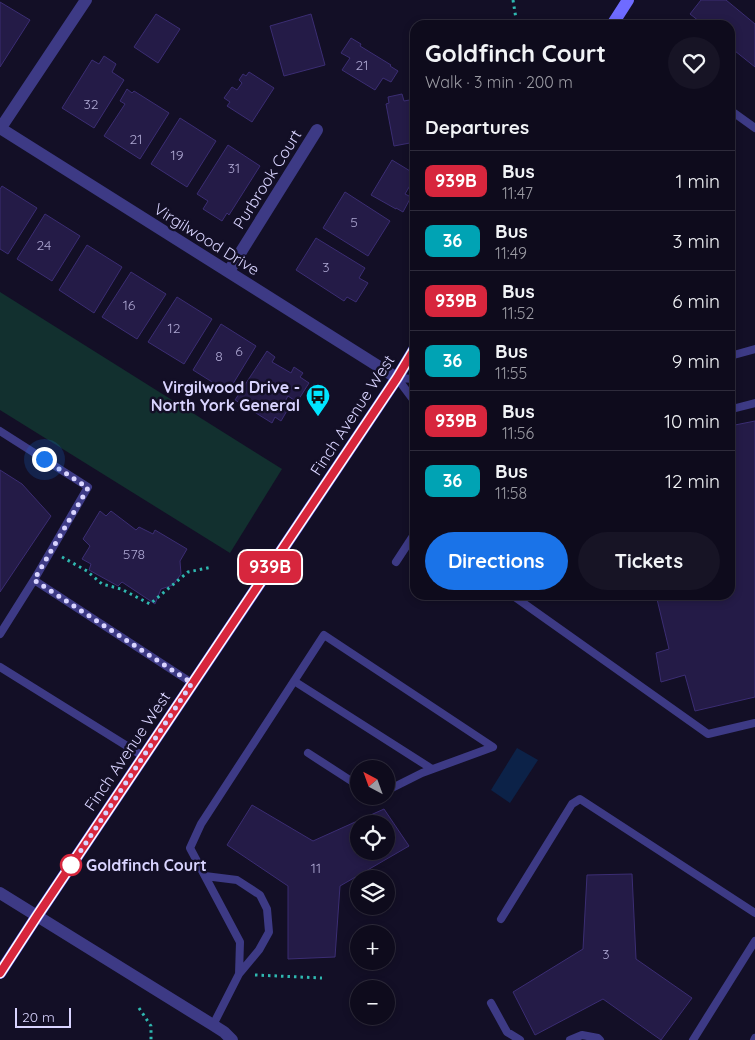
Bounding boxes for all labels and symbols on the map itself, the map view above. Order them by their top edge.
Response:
house number: 21 [356,56,368,74]
house number: 32 [83,95,99,113]
street label: Purbrook Court [229,126,305,232]
house number: 21 [130,130,142,148]
house number: 19 [171,146,184,164]
house number: 31 [228,159,240,177]
street label: Virgilwood Drive [150,199,264,279]
house number: 5 [350,213,358,231]
house number: 24 [37,236,51,254]
house number: 3 [322,258,330,276]
house number: 16 [123,296,136,314]
house number: 12 [168,319,181,337]
house number: 6 [235,342,243,360]
house number: 8 [215,347,223,365]
street label: Finch Avenue West [306,351,398,479]
place label: Virgilwood Drive - North York General [151,377,300,415]
bus stop icon: Virgilwood Drive - North York General [305,383,331,417]
your location [32,447,57,472]
house number: 578 [123,545,145,563]
line badge: 939B [235,551,305,583]
street label: Finch Avenue West [80,687,174,815]
north arrow [350,760,395,805]
marker: Goldfinch Court [60,854,82,876]
place label: Goldfinch Court [86,855,207,875]
house number: 11 [311,859,321,877]
house number: 3 [602,945,610,963]
scale bar [15,1005,71,1028]

